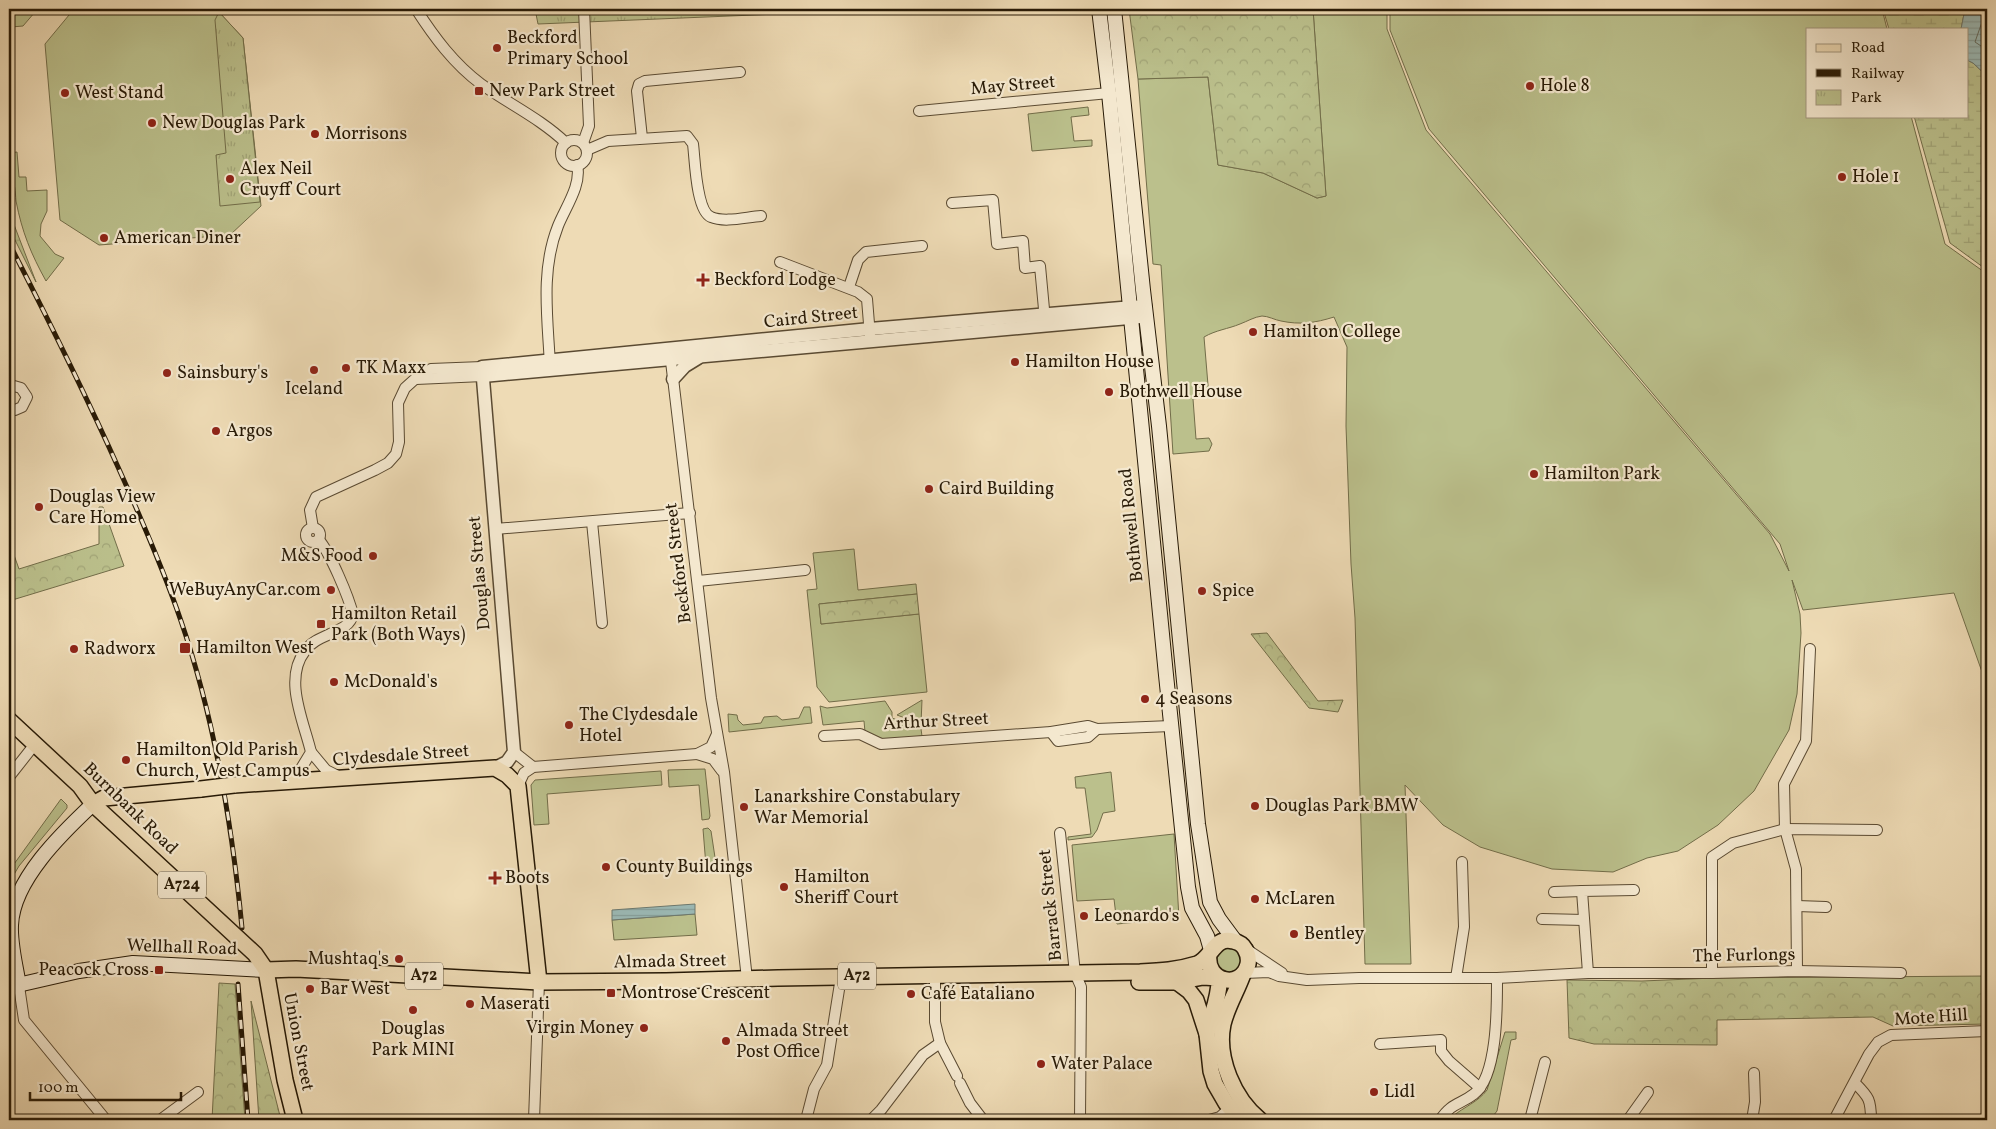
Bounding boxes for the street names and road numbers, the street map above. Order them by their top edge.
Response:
street label: May Street [969,70,1057,102]
street label: Caird Street [763,301,859,335]
street label: Bothwell Road [1114,467,1150,583]
street label: Beckford Street [659,501,699,625]
street label: Douglas Street [463,515,497,631]
street label: Arthur Street [883,707,989,737]
street label: Clydesdale Street [332,739,470,773]
street label: Burnbank Road [77,757,183,861]
street label: Barrack Street [1033,848,1069,962]
road number: A724 [158,872,206,898]
street label: Wellhall Road [126,934,238,962]
street label: The Furlongs [1692,943,1796,969]
street label: Almada Street [613,949,727,975]
road number: A72 [405,962,443,989]
road number: A72 [838,962,876,989]
street label: Union Street [276,991,320,1093]
street label: Mote Hill [1893,1003,1969,1033]

